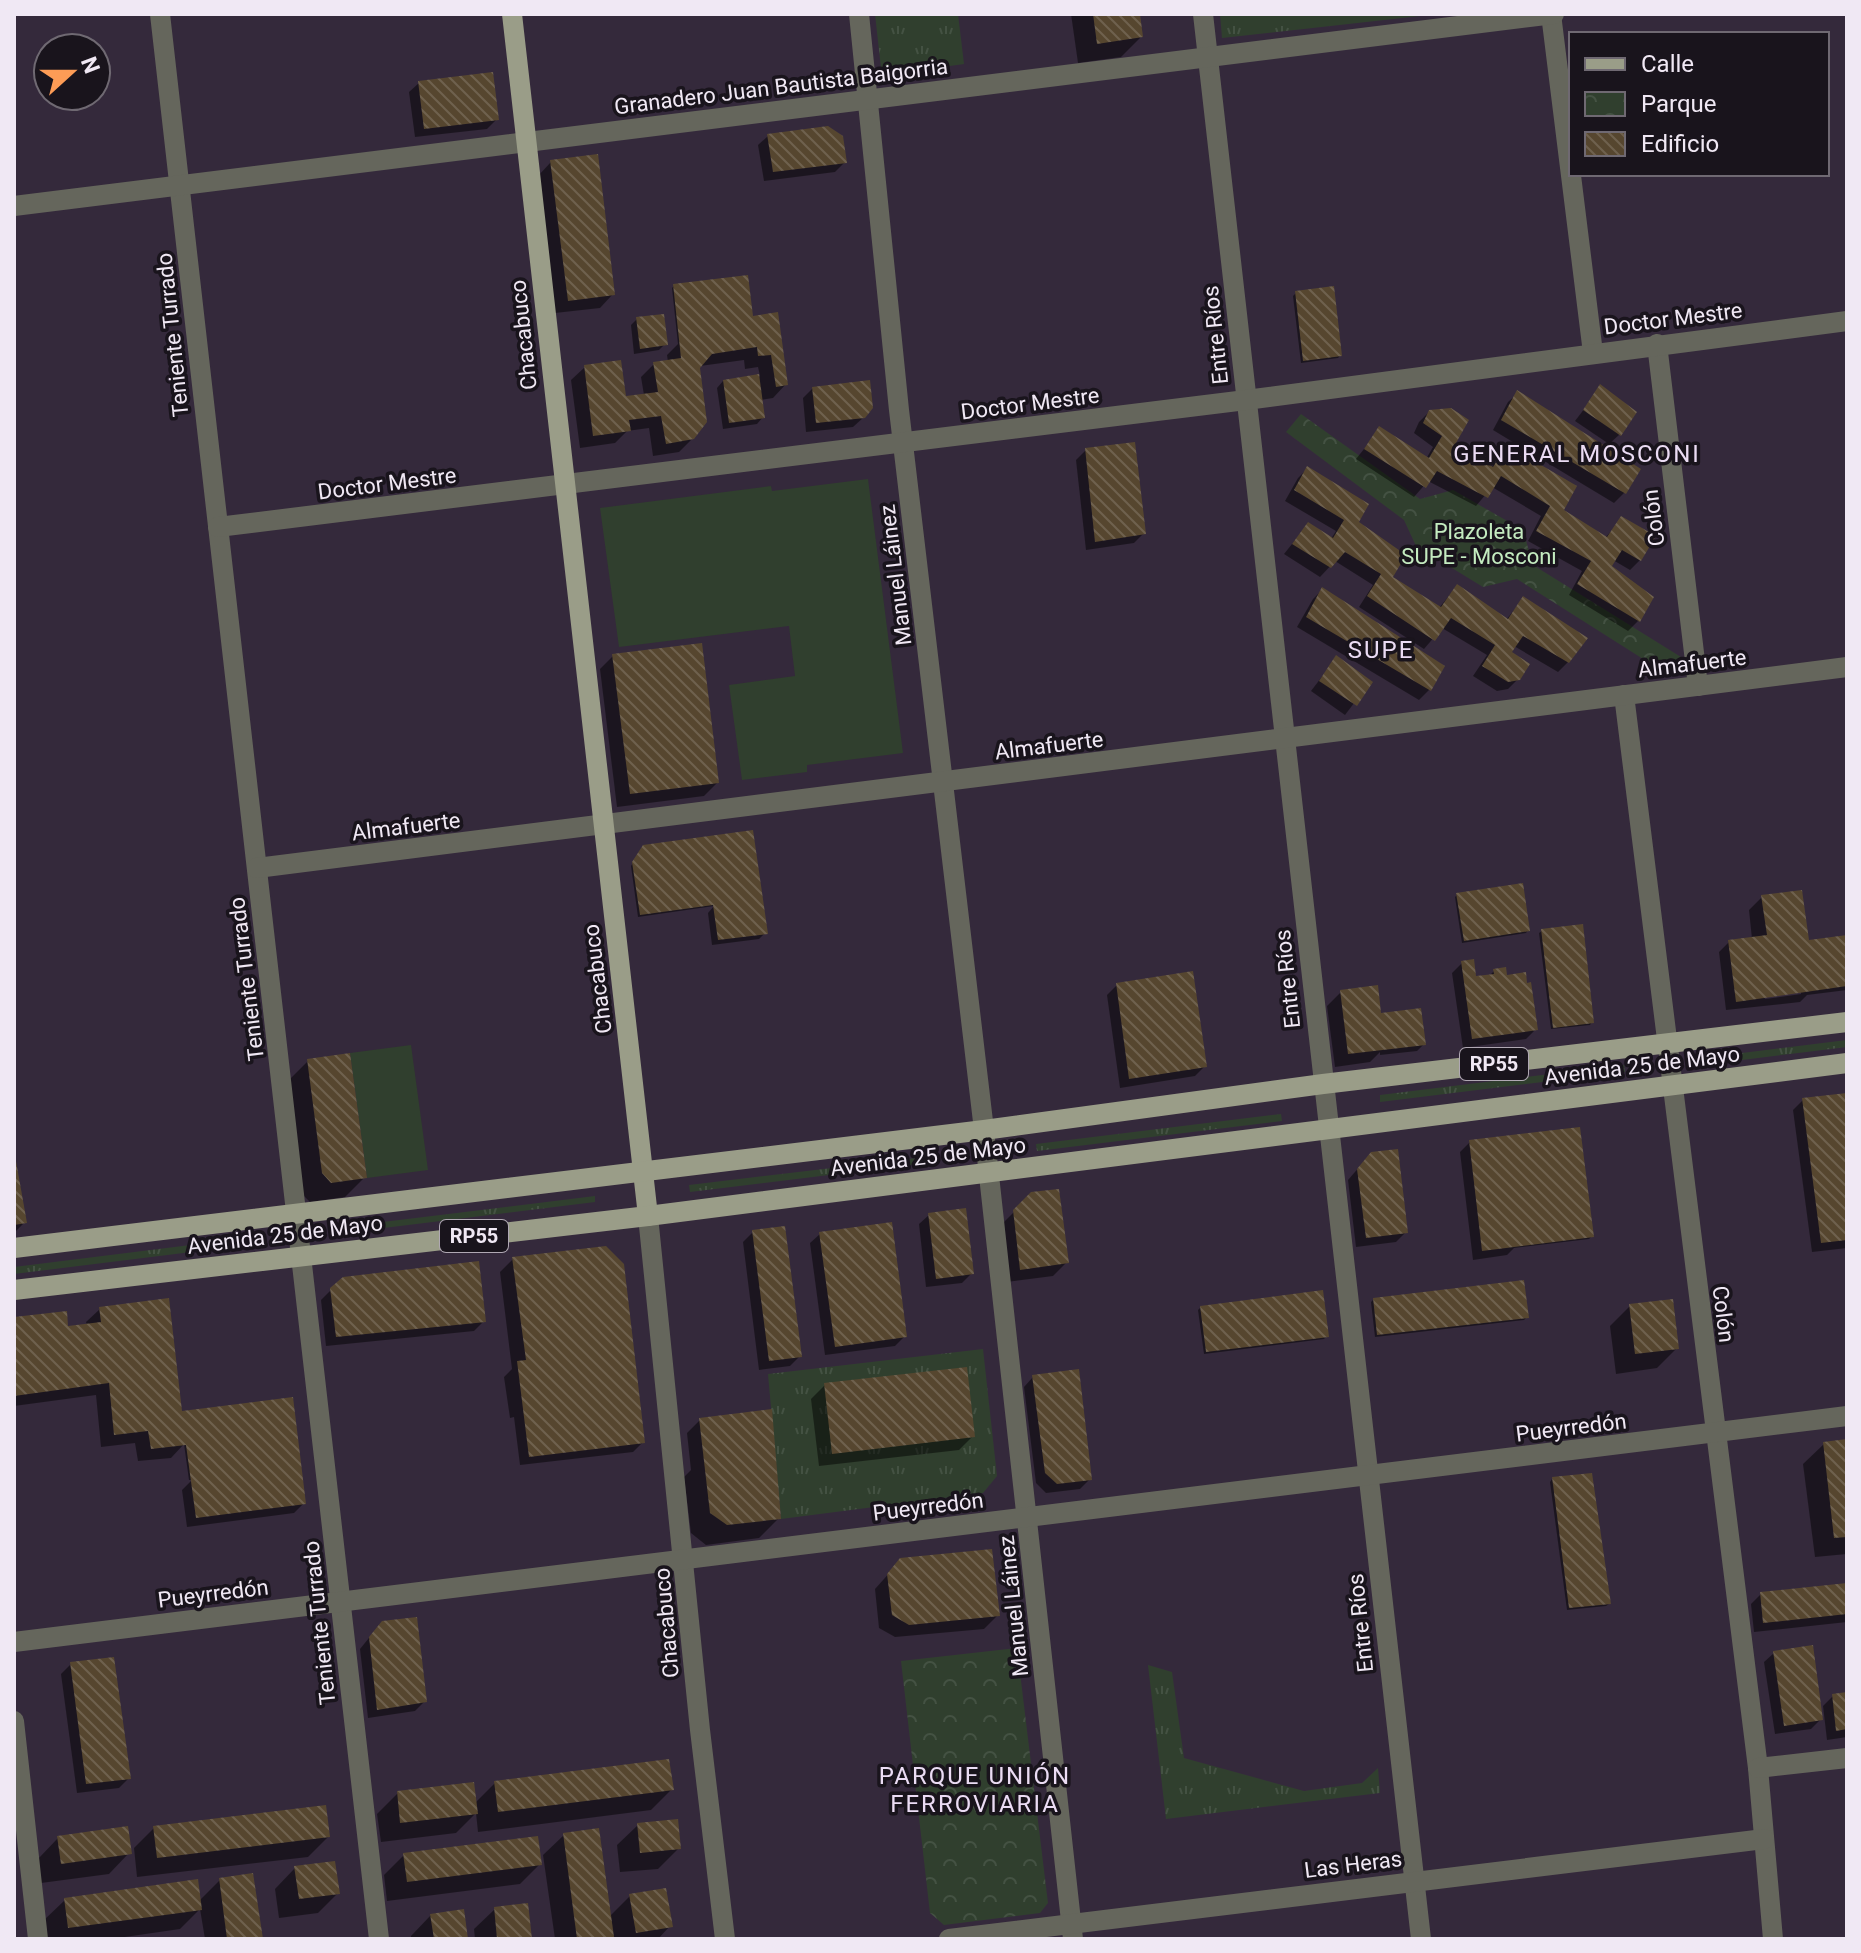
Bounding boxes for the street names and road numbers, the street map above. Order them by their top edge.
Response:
street label: Granadero Juan Bautista Baigorria [613,54,949,119]
street label: Teniente Turrado [151,252,194,418]
street label: Chacabuco [505,279,542,391]
street label: Entre Ríos [1198,284,1233,386]
street label: Doctor Mestre [1602,298,1744,339]
street label: Doctor Mestre [959,383,1101,424]
street label: Doctor Mestre [316,463,458,504]
street label: Colón [1638,488,1669,548]
street label: Manuel Láinez [874,503,917,647]
street label: Almafuerte [1636,644,1748,683]
street label: Almafuerte [993,726,1105,765]
street label: Almafuerte [350,807,462,846]
street label: Teniente Turrado [224,896,269,1062]
street label: Chacabuco [578,923,617,1035]
street label: Entre Ríos [1270,928,1305,1030]
street label: Avenida 25 de Mayo [1543,1041,1741,1090]
road number: RP55 [1460,1048,1528,1080]
street label: Avenida 25 de Mayo [829,1132,1027,1181]
street label: Avenida 25 de Mayo [186,1210,384,1259]
road number: RP55 [440,1220,508,1252]
street label: Colón [1708,1284,1739,1344]
street label: Pueyrredón [1514,1408,1628,1447]
street label: Pueyrredón [871,1487,985,1526]
street label: Manuel Láinez [994,1534,1033,1678]
street label: Teniente Turrado [298,1540,341,1706]
street label: Chacabuco [649,1567,684,1679]
street label: Entre Ríos [1343,1572,1378,1674]
street label: Pueyrredón [156,1574,270,1613]
street label: Las Heras [1303,1846,1403,1883]

